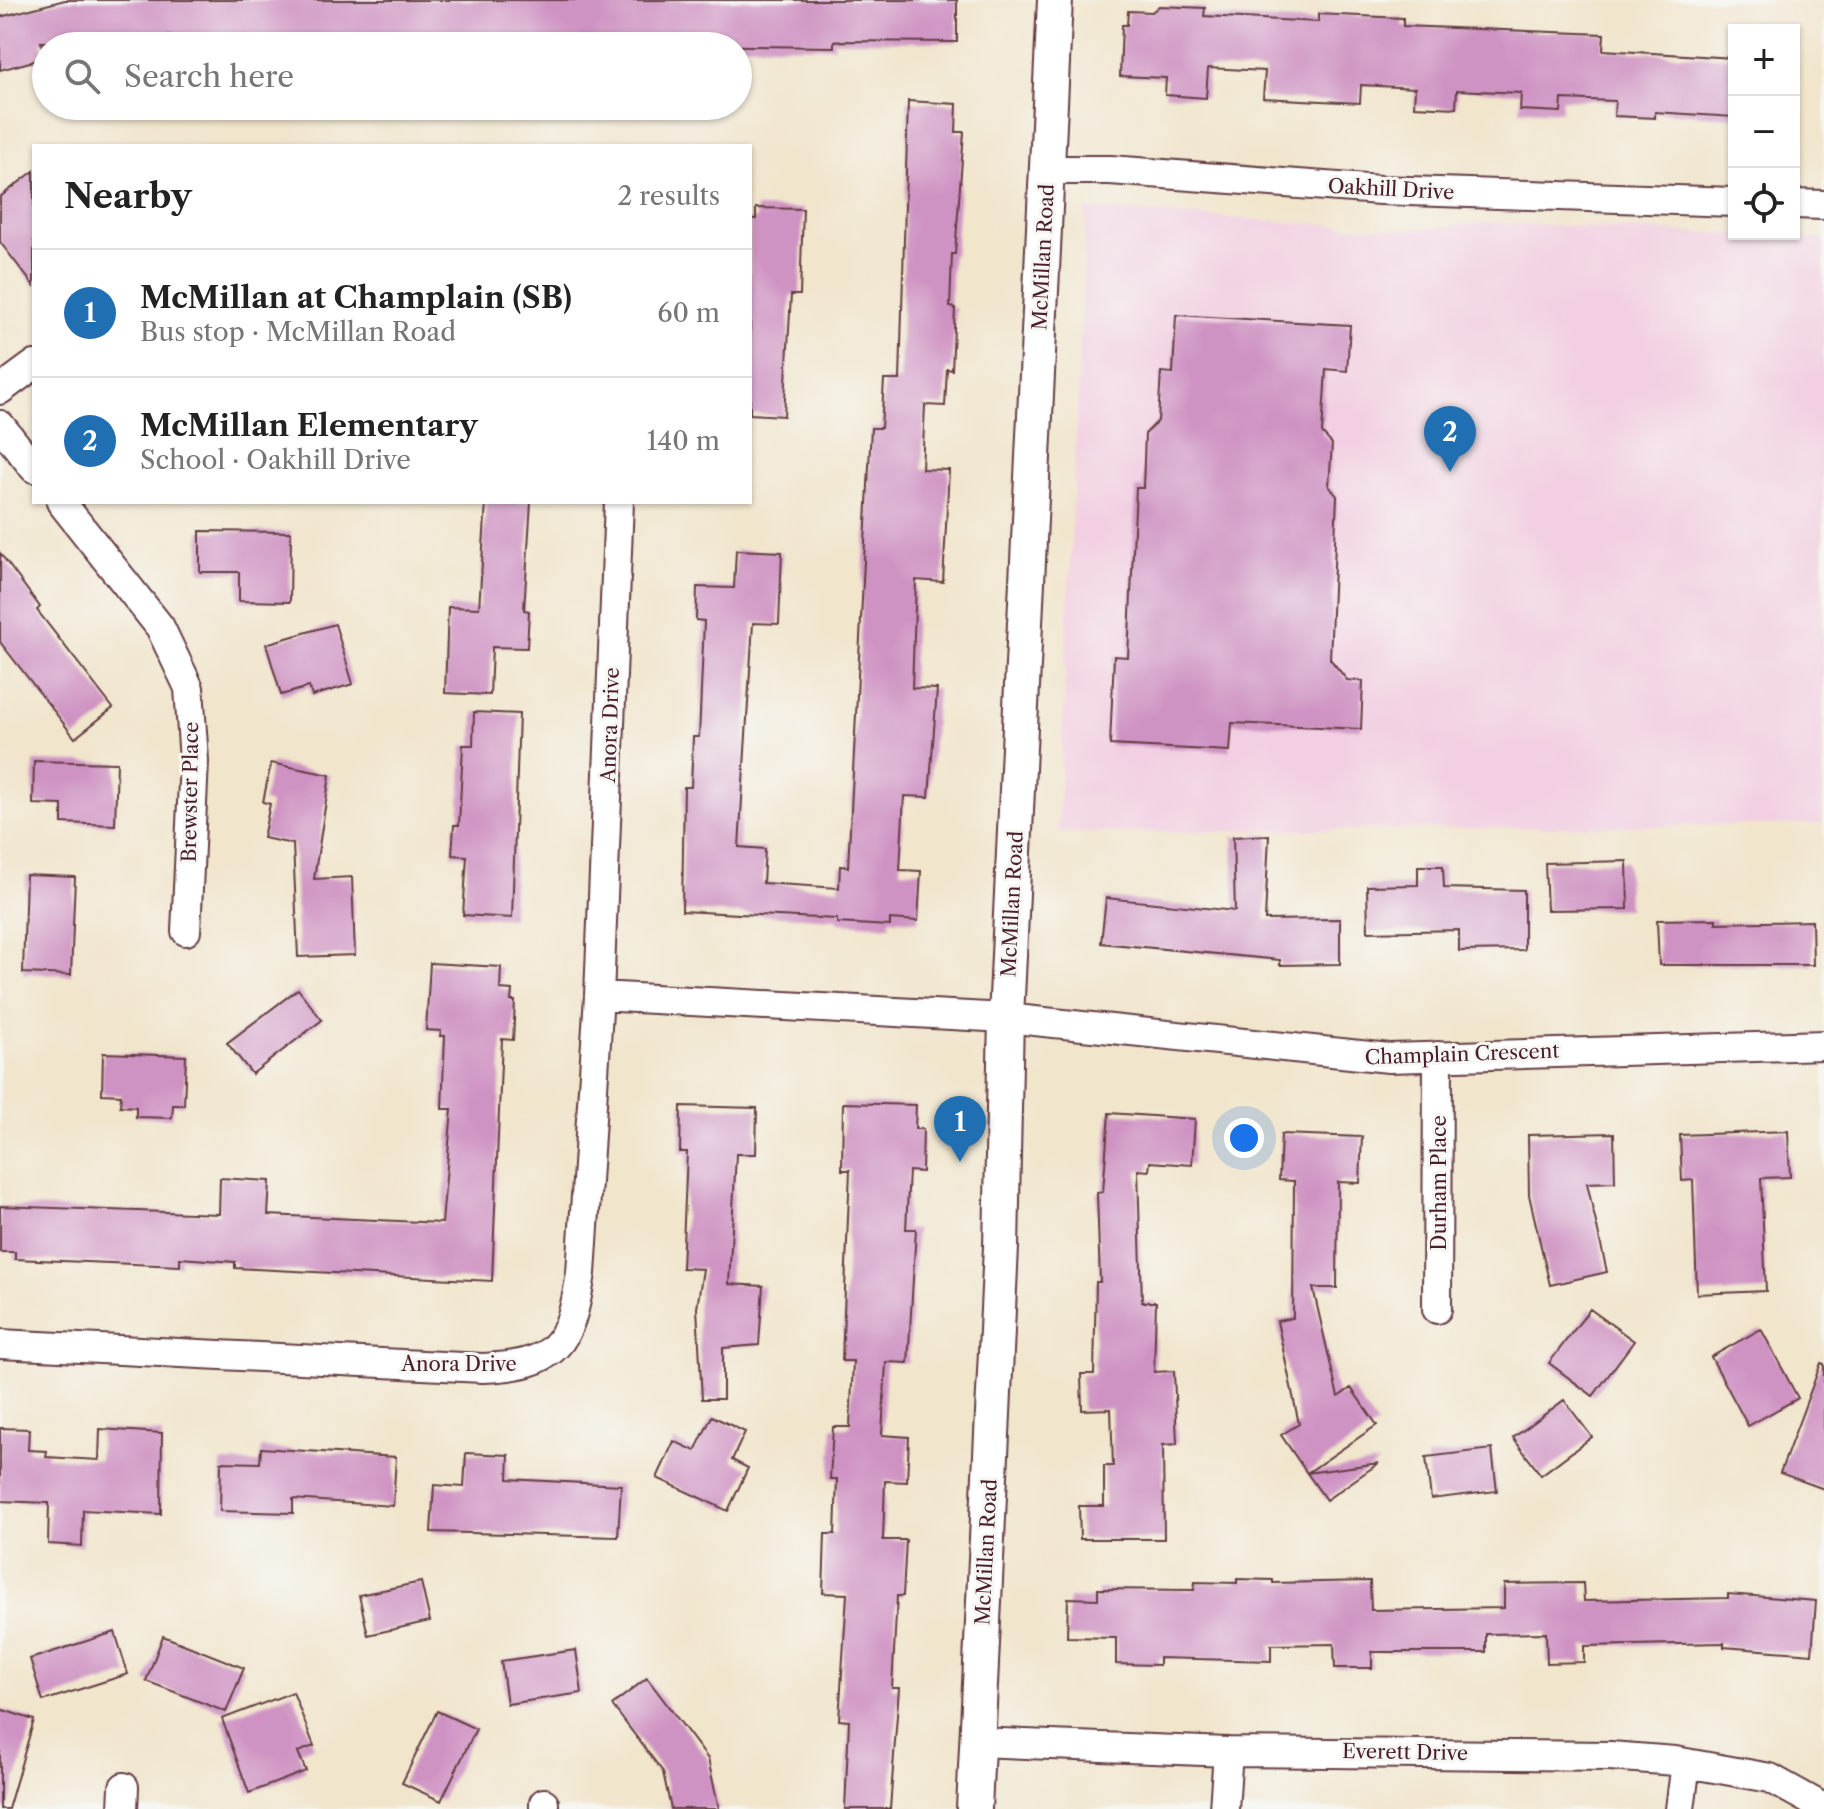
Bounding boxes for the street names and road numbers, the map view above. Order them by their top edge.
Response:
street label: Oakhill Drive [1327,174,1455,204]
street label: McMillan Road [1027,183,1059,331]
street label: Anora Drive [596,667,624,784]
street label: Brewster Place [177,721,203,863]
street label: McMillan Road [996,830,1028,978]
street label: Champlain Crescent [1364,1039,1560,1069]
street label: Durham Place [1427,1115,1451,1251]
street label: Anora Drive [400,1352,517,1376]
street label: McMillan Road [970,1478,1002,1626]
street label: Everett Drive [1342,1739,1468,1765]

